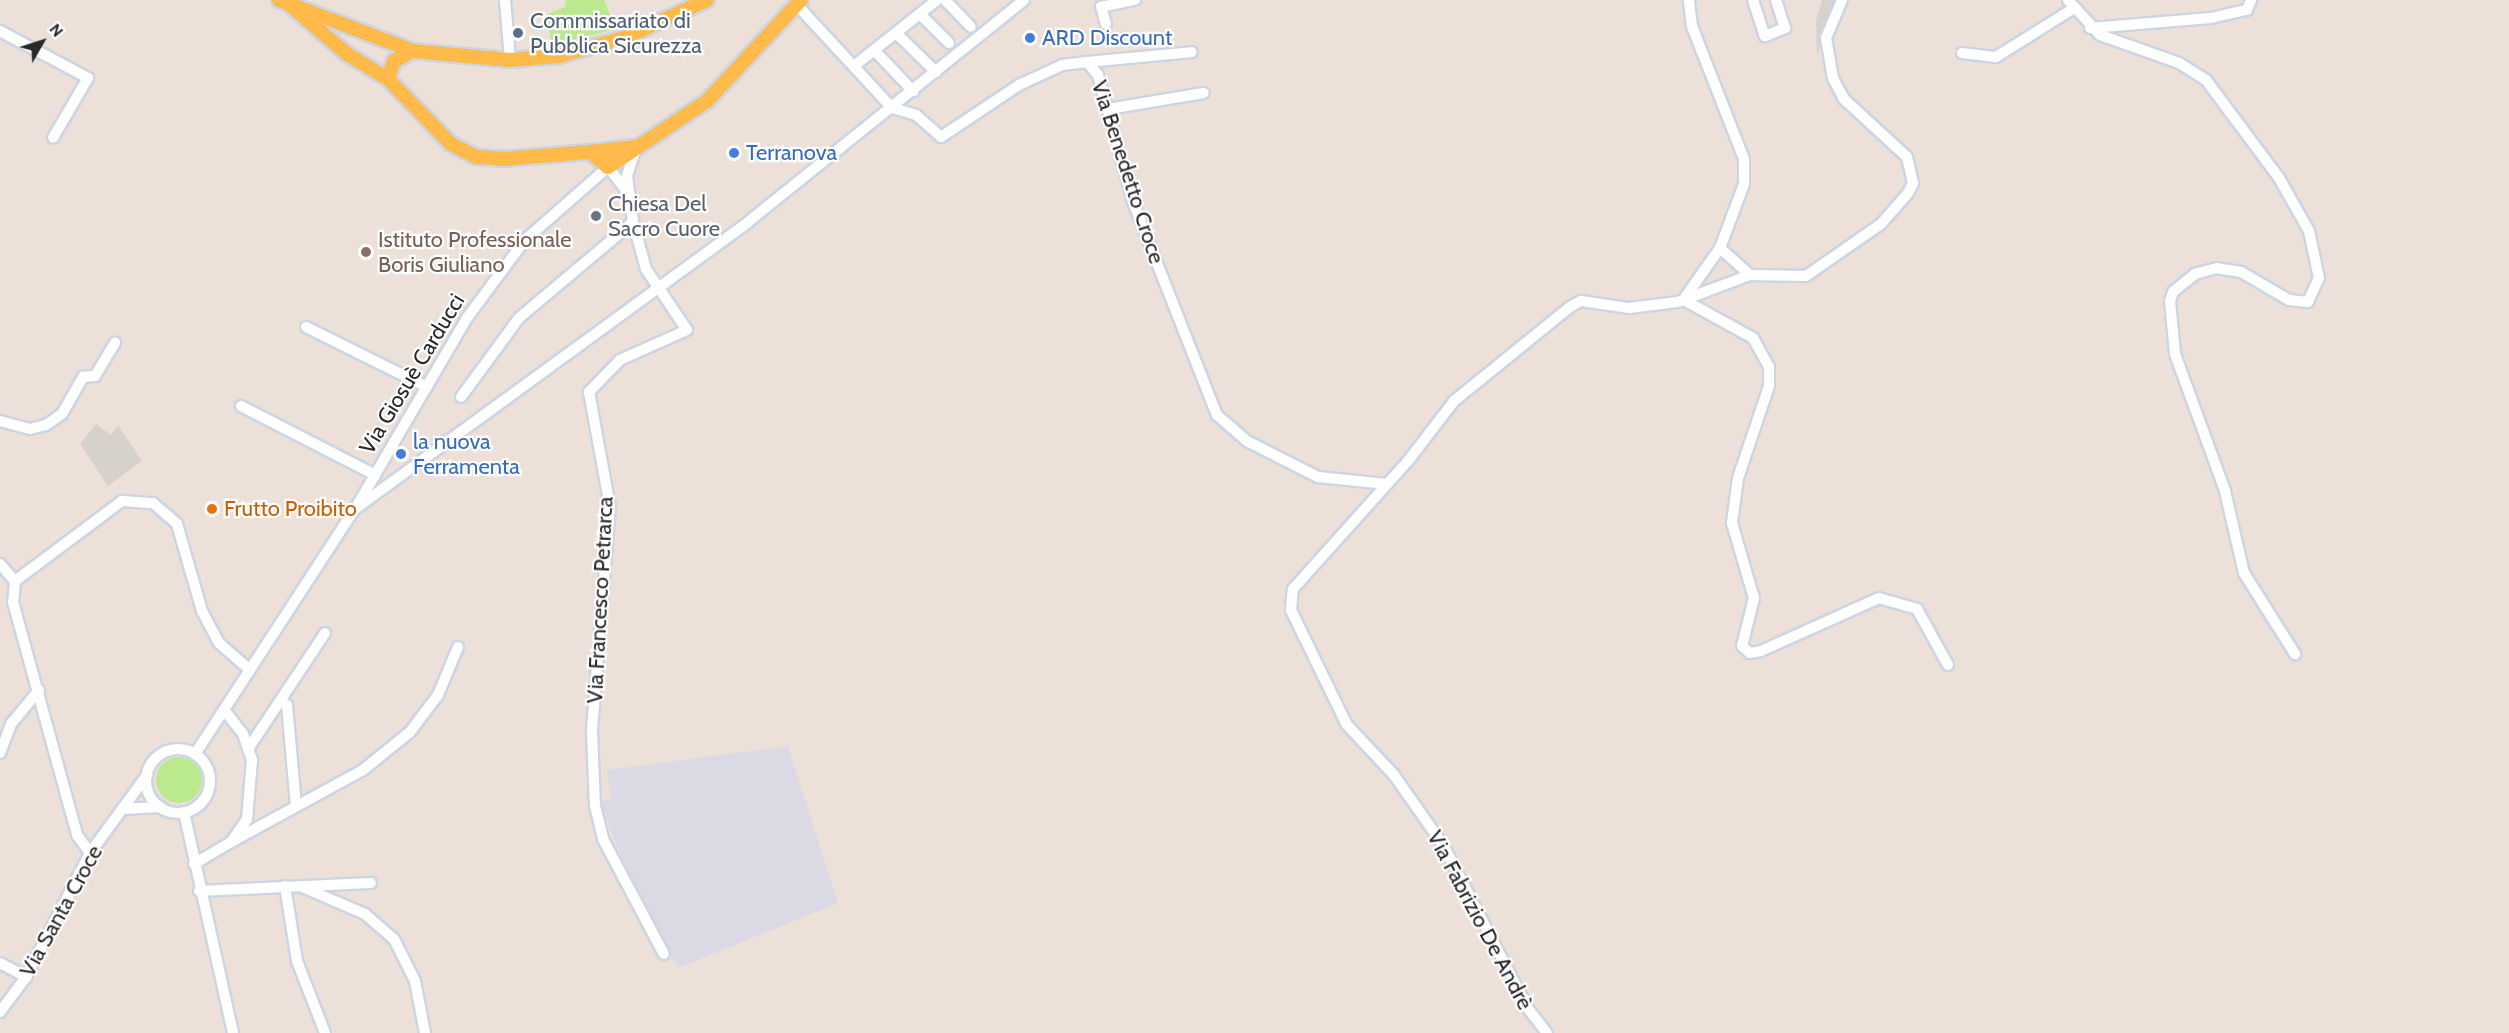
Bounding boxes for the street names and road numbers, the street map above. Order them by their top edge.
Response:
street label: Via Benedetto Croce [1086,77,1170,267]
street label: Via Giosuè Carducci [354,289,470,459]
street label: Via Francesco Petrarca [581,496,619,704]
street label: Via Fabrizio De Andrè [1422,826,1538,1014]
street label: Via Santa Croce [14,841,108,981]

